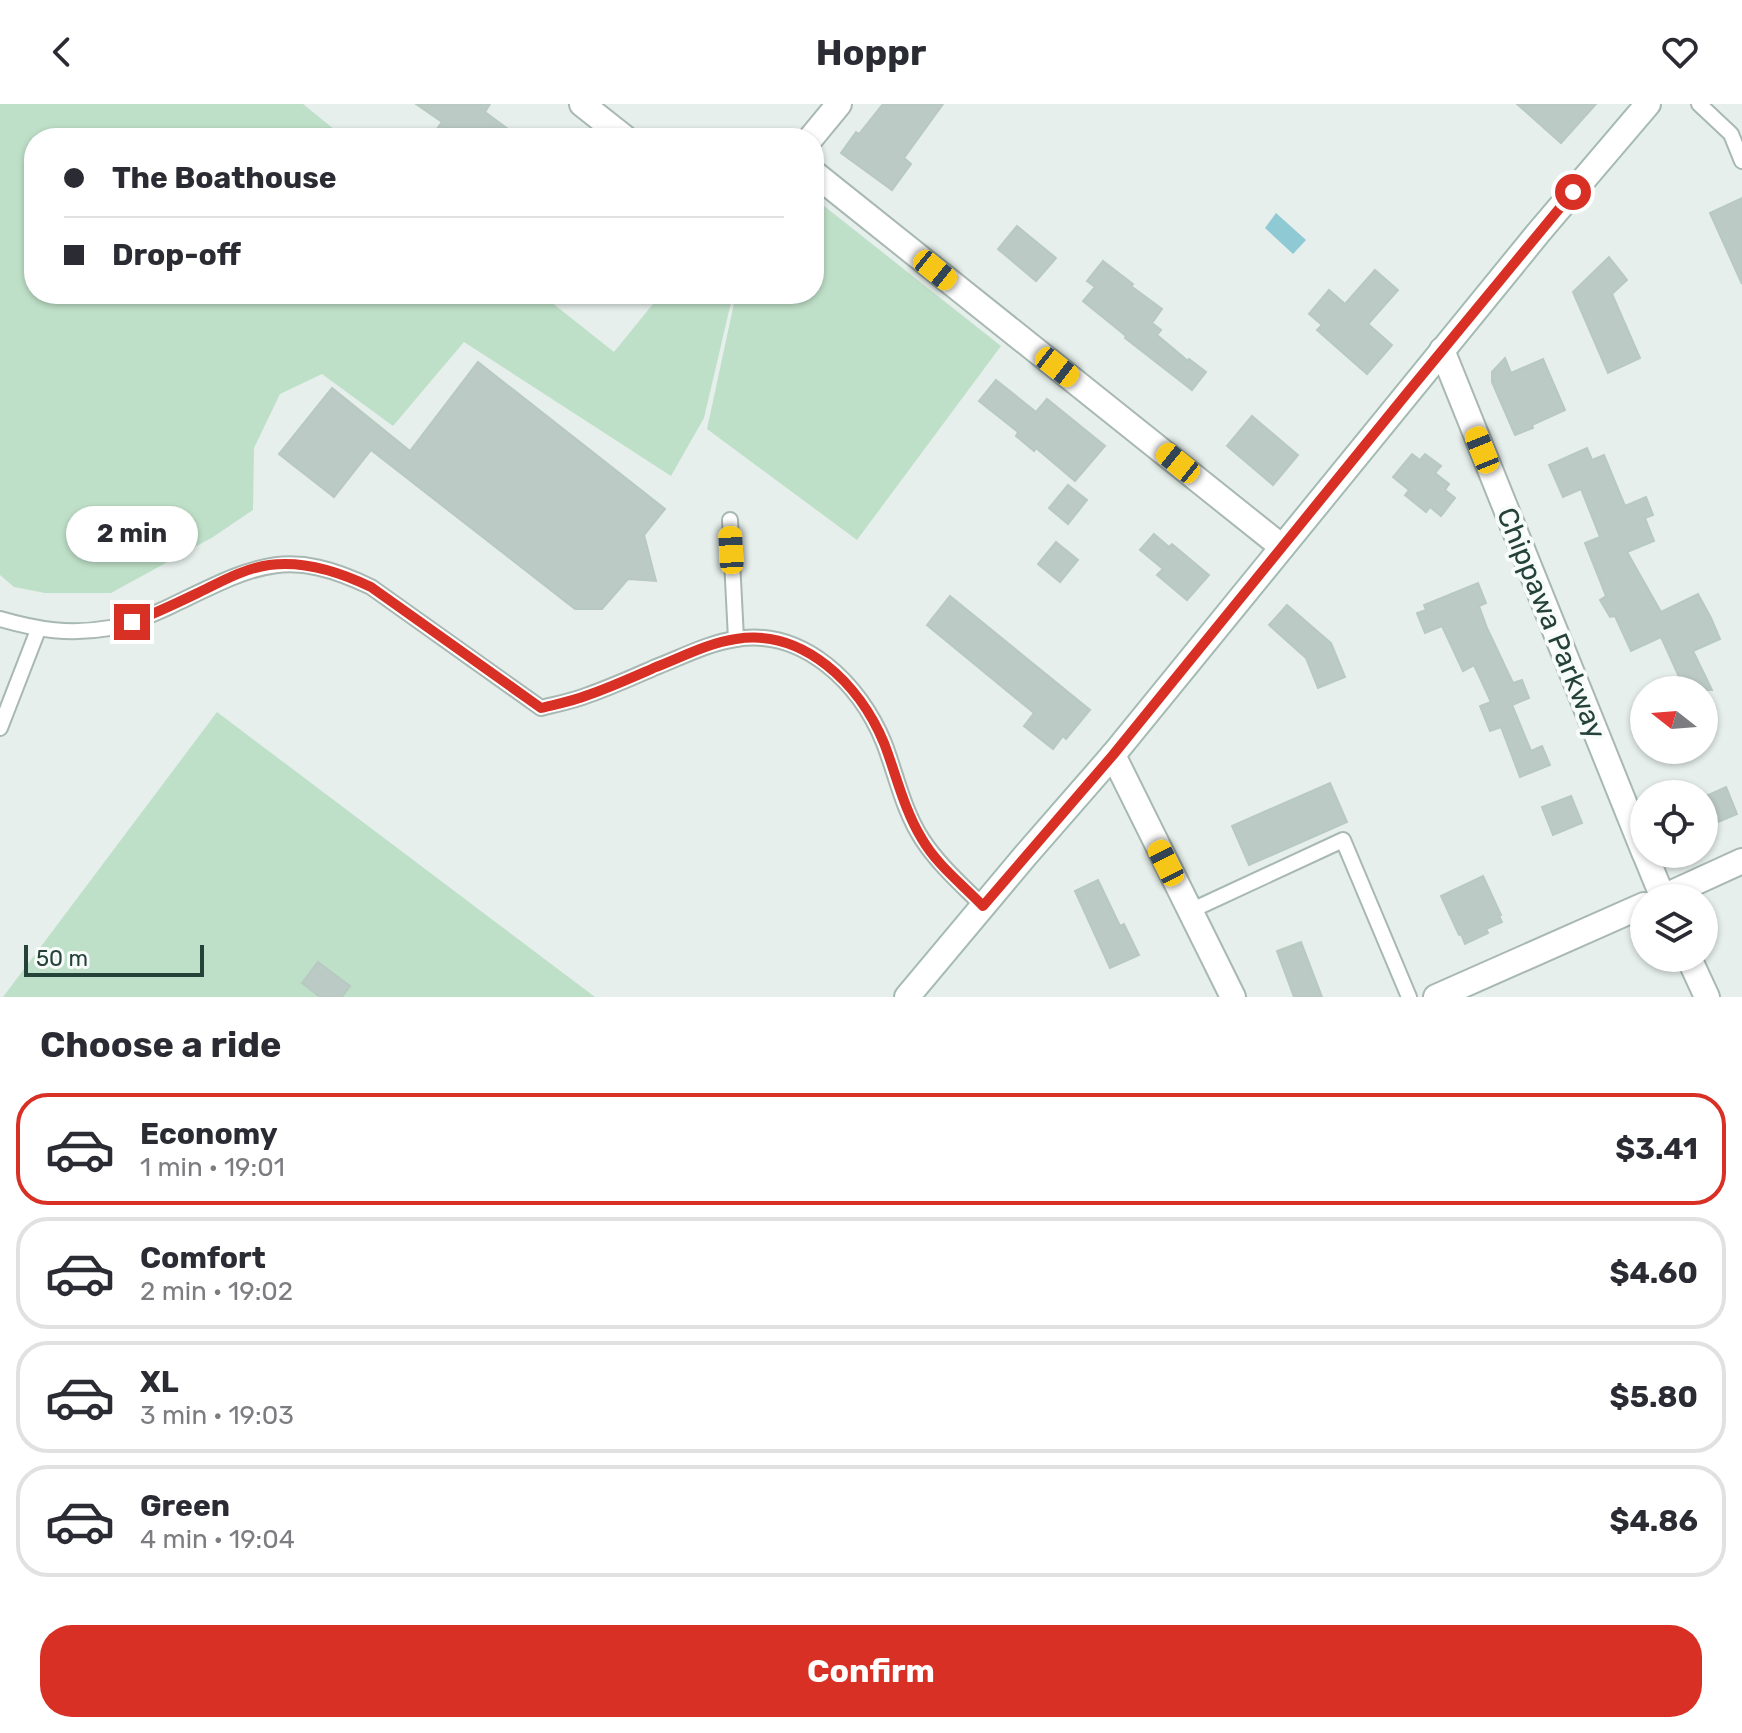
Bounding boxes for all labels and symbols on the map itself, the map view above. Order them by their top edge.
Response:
route start [1555,174,1591,210]
car [909,246,961,294]
car [1031,343,1083,391]
car [1462,423,1502,477]
car [1152,439,1204,487]
street label: Chippawa Parkway [1490,503,1613,744]
callout: 2 min [66,506,198,562]
car [718,525,744,575]
route end [114,604,150,640]
north arrow [1630,676,1718,764]
car [1144,836,1188,890]
scale bar [24,941,204,977]

